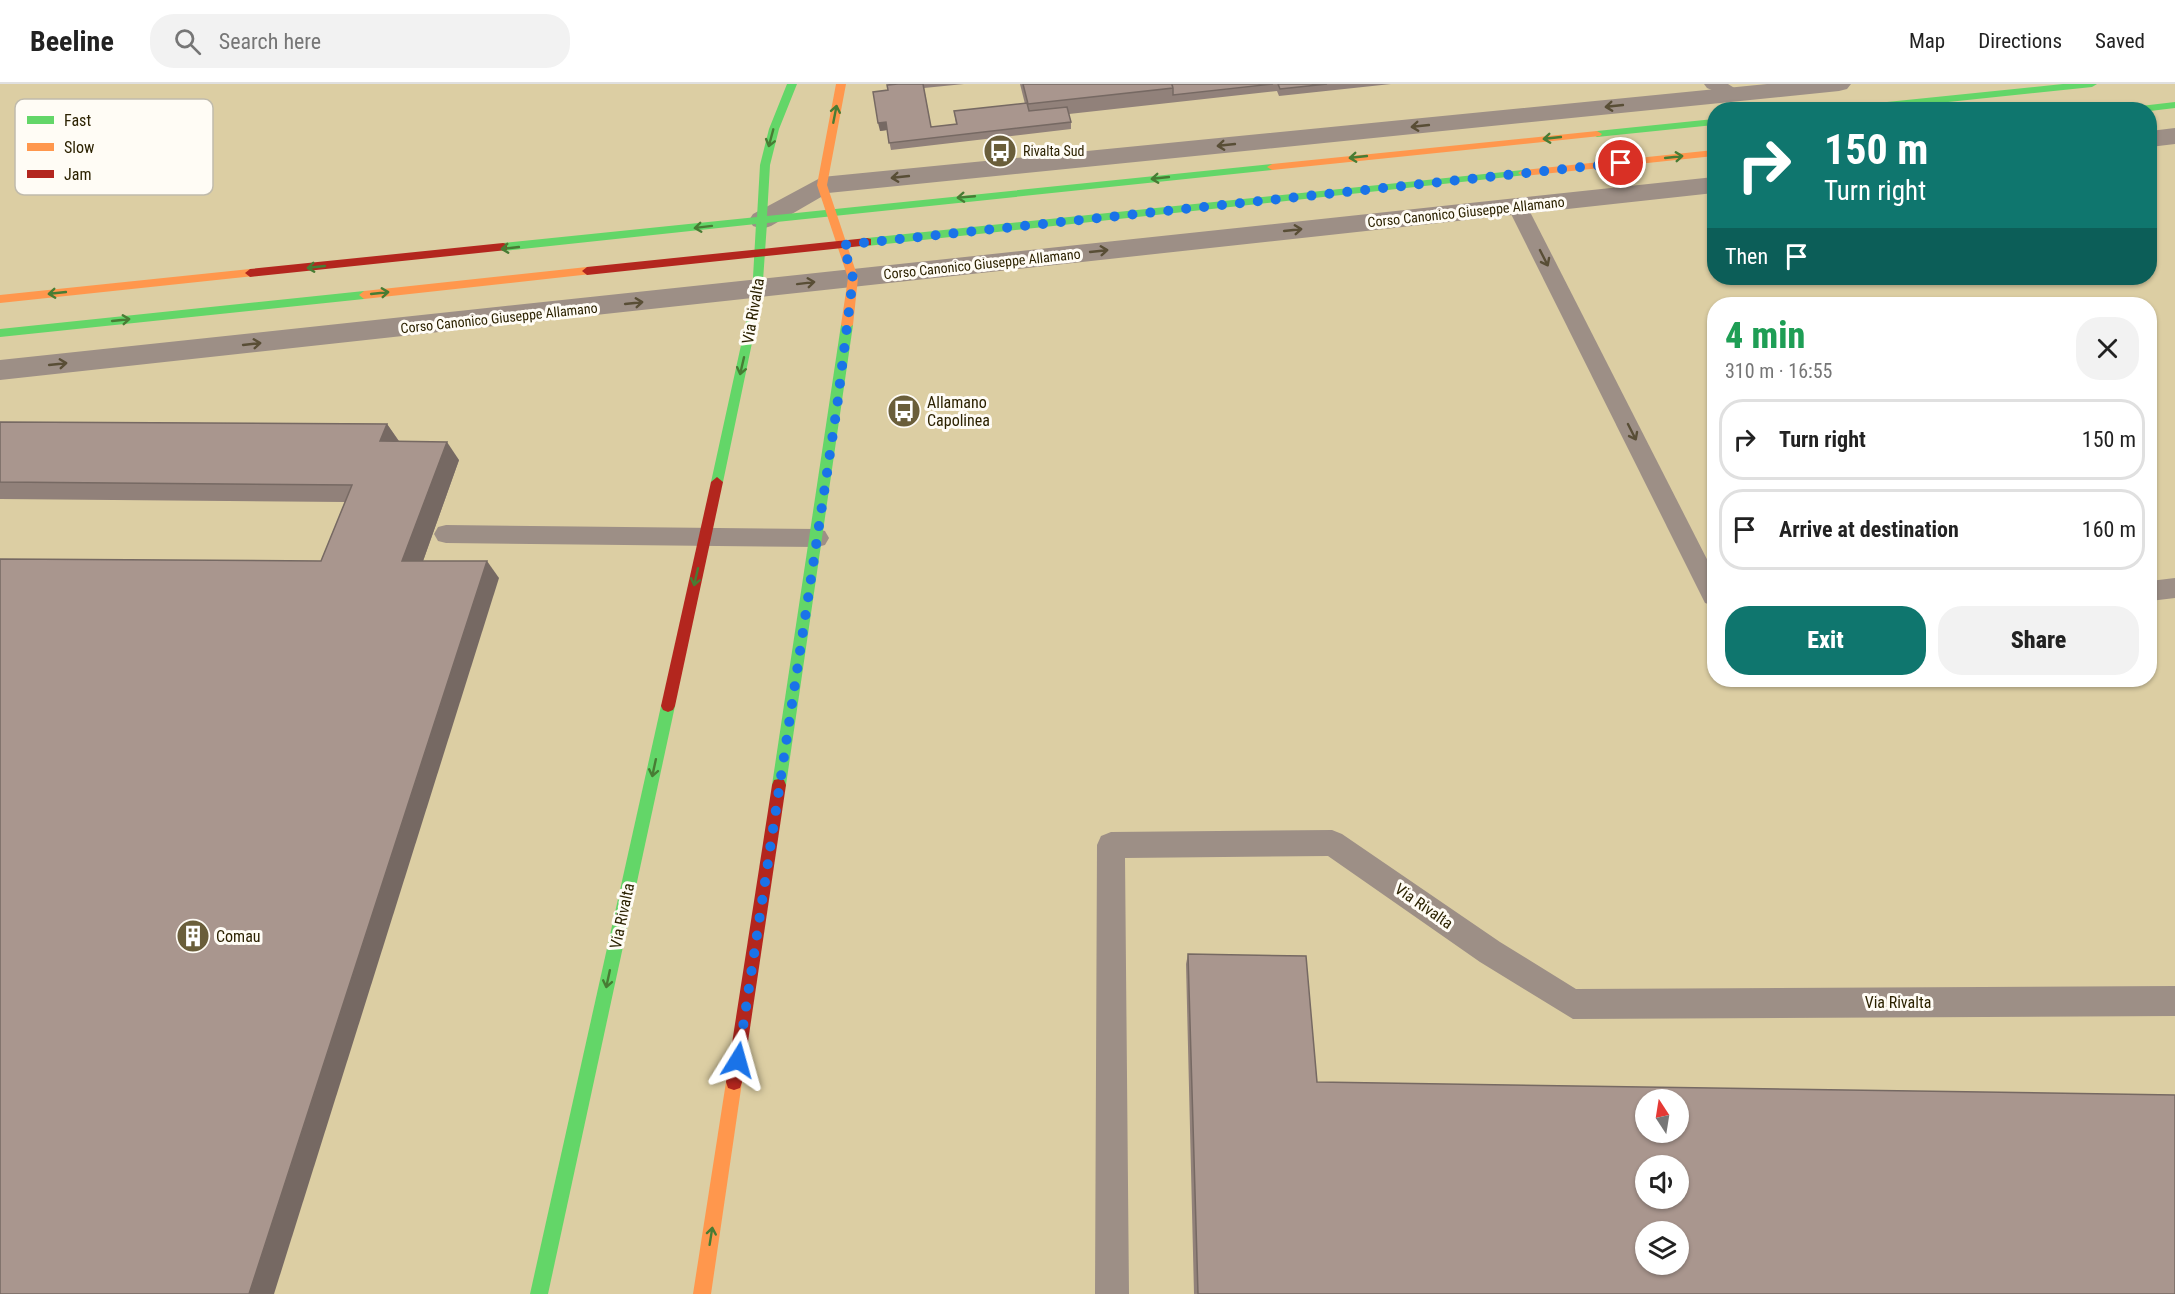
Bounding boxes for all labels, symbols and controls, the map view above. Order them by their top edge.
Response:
search box [150,14,570,68]
text: Beeline [30,25,114,58]
icon: search [171,25,204,58]
text: Search here [219,29,321,54]
text: Map [1909,29,1945,53]
text: Directions [1978,29,2062,53]
text: Saved [2095,29,2145,53]
legend [15,99,213,195]
one-way arrow [1605,101,1624,112]
one-way arrow [830,104,841,124]
text: Fast [64,111,91,130]
one-way arrow [1410,121,1430,132]
text: 150 m [1824,125,1929,174]
icon: right [1725,126,1803,204]
one-way arrow [765,129,776,148]
bus stop icon: Rivalta Sud [982,133,1018,169]
one-way arrow [1542,133,1562,144]
pin [1595,137,1646,188]
text: Slow [64,138,94,157]
one-way arrow [1216,140,1236,151]
place label: Rivalta Sud [1023,143,1084,159]
icon: arrive [1604,146,1637,179]
one-way arrow [1663,151,1683,162]
one-way arrow [1348,152,1368,163]
text: Jam [64,165,91,184]
one-way arrow [890,172,910,183]
one-way arrow [1150,172,1170,183]
text: Turn right [1824,175,1926,207]
one-way arrow [956,192,976,203]
street label: Corso Canonico Giuseppe Allamano [1367,194,1565,230]
one-way arrow [694,222,714,233]
one-way arrow [1283,224,1303,235]
icon: arrive [1780,240,1813,273]
one-way arrow [500,242,520,253]
text: Then [1725,244,1768,269]
one-way arrow [1089,245,1109,256]
street label: Corso Canonico Giuseppe Allamano [883,246,1081,282]
one-way arrow [1539,249,1550,267]
one-way arrow [306,262,326,273]
street label: Via Rivalta [738,277,768,345]
one-way arrow [796,277,816,288]
one-way arrow [369,287,389,298]
one-way arrow [47,288,67,299]
one-way arrow [624,298,643,309]
street label: Corso Canonico Giuseppe Allamano [400,300,598,336]
one-way arrow [110,314,130,325]
text: 4 min [1725,315,1805,357]
button: close [2076,317,2139,380]
one-way arrow [242,338,262,349]
one-way arrow [736,357,748,376]
one-way arrow [48,358,68,369]
text: 310 m · 16:55 [1725,359,1832,383]
bus stop icon: Allamano Capolinea [886,393,922,429]
place label: Allamano Capolinea [927,393,990,430]
one-way arrow [1627,423,1638,441]
icon: right [1728,423,1761,456]
text: Turn right [1779,427,1866,452]
text: 150 m [2082,427,2136,452]
icon: arrive [1728,513,1761,546]
text: Arrive at destination [1779,517,1959,542]
text: 160 m [2082,517,2136,542]
one-way arrow [690,567,701,587]
button: Exit [1725,606,1926,675]
button: Share [1938,606,2139,675]
one-way arrow [648,758,659,777]
street label: Via Rivalta [1391,879,1457,933]
street label: Via Rivalta [606,881,638,951]
building icon: Comau [175,918,211,954]
place label: Comau [216,927,261,946]
one-way arrow [602,969,613,988]
street label: Via Rivalta [1865,993,1931,1012]
position arrow [706,1028,770,1092]
north arrow [1635,1089,1689,1143]
map controls [1635,1089,1689,1275]
button: sound [1635,1155,1689,1209]
button: layers [1635,1221,1689,1275]
one-way arrow [706,1227,717,1247]

